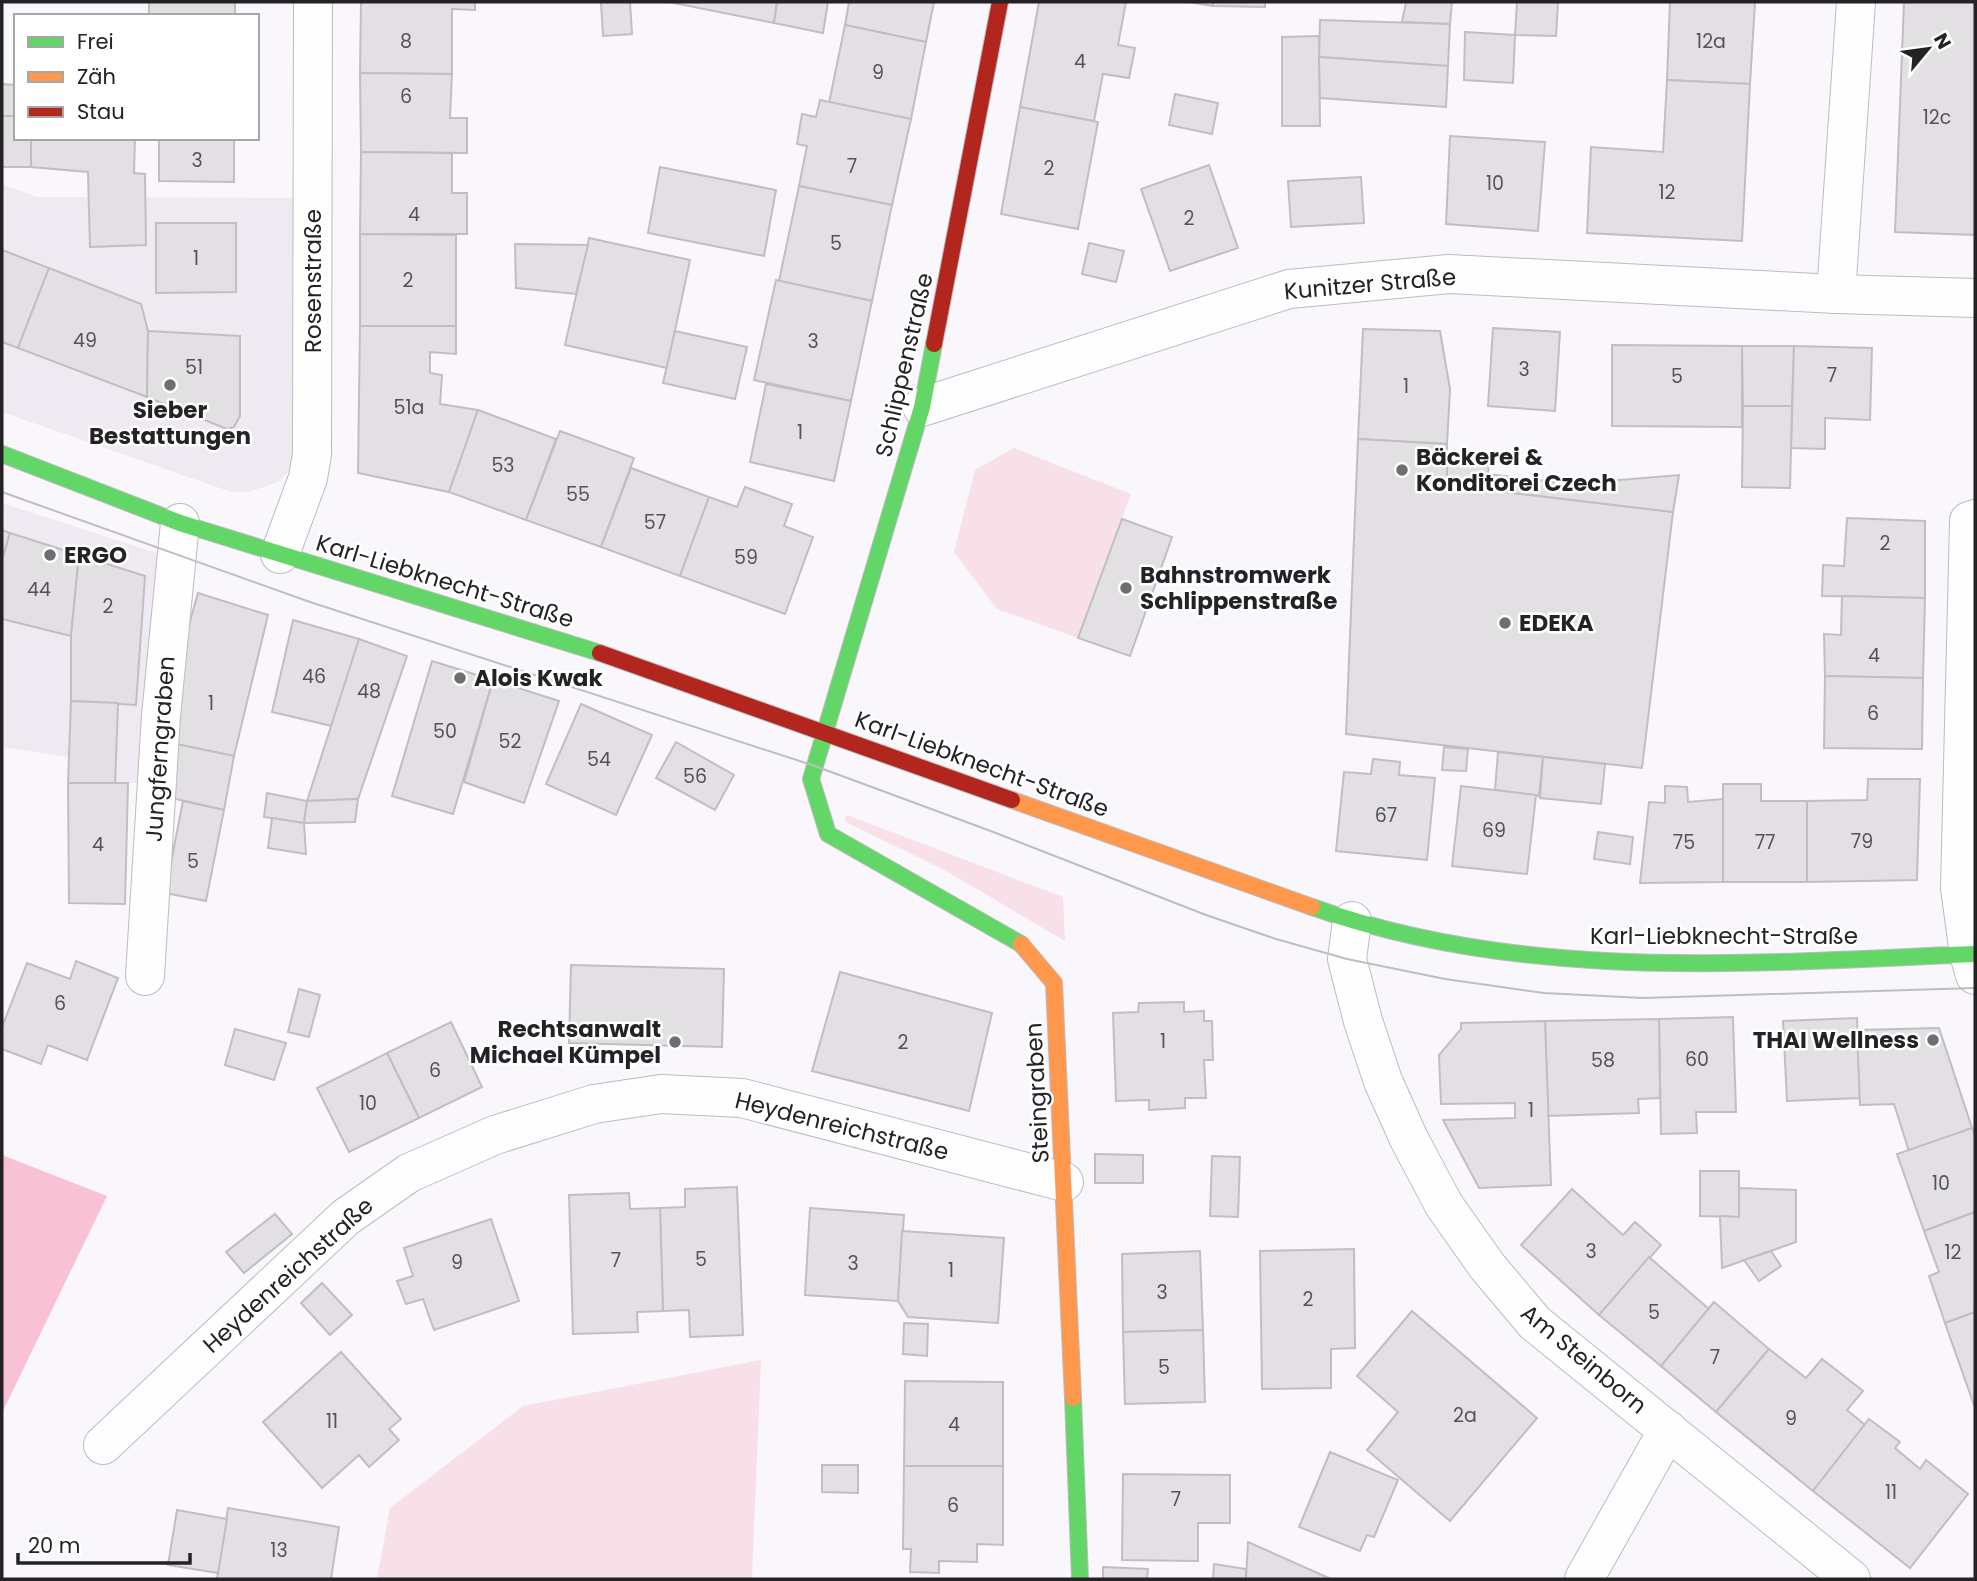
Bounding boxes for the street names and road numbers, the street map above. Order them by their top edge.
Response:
street label: Rosenstraße [297,209,329,353]
street label: Kunitzer Straße [1283,261,1457,307]
street label: Schlippenstraße [867,270,941,460]
street label: Karl-Liebknecht-Straße [312,527,578,635]
street label: Jungferngraben [138,655,182,843]
street label: Karl-Liebknecht-Straße [851,703,1113,825]
street label: Karl-Liebknecht-Straße [1590,920,1858,952]
street label: Steingraben [1017,1022,1057,1164]
street label: Heydenreichstraße [732,1084,952,1168]
street label: Heydenreichstraße [196,1190,380,1360]
street label: Am Steinborn [1514,1297,1654,1421]

